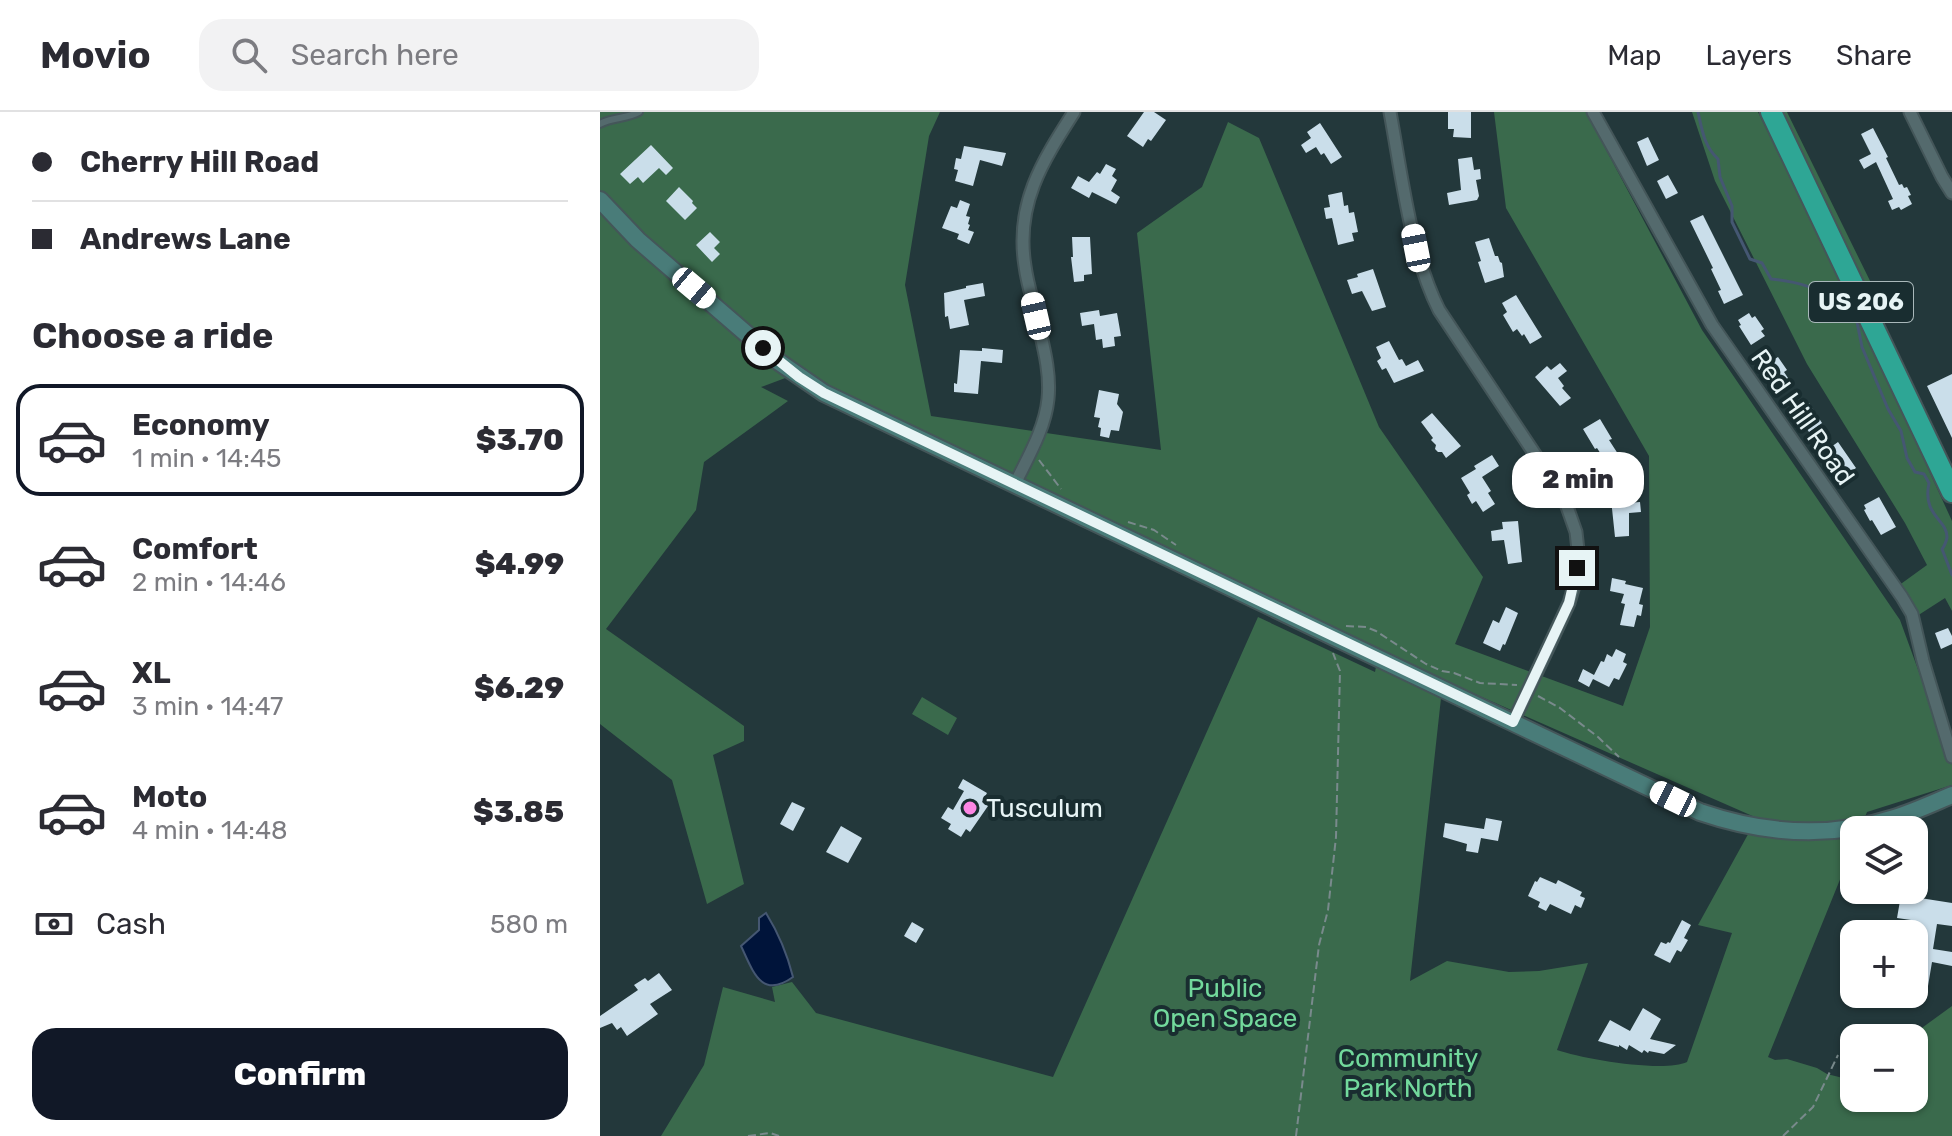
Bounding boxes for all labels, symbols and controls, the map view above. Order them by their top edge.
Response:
search box [199,19,759,91]
text: Movio [40,32,151,78]
icon: search [227,33,271,77]
text: Search here [291,37,459,73]
text: Map [1607,39,1662,72]
text: Layers [1706,39,1792,72]
text: Share [1836,39,1912,72]
text: Cherry Hill Road [80,144,319,180]
text: Andrews Lane [80,221,291,257]
car [1400,222,1432,274]
car [668,263,720,313]
road number: US 206 [1809,282,1913,322]
car [1019,290,1053,342]
text: Choose a ride [32,314,273,357]
route start [745,330,781,366]
street label: Red Hill Road [1744,343,1861,491]
icon: car [36,404,108,476]
text: Economy [132,407,270,443]
text: $3.70 [476,422,564,458]
text: 1 min · 14:45 [132,443,282,474]
callout: 2 min [1511,452,1643,508]
text: 2 min [1542,464,1614,495]
icon: car [36,528,108,600]
text: Comfort [132,531,258,567]
text: $4.99 [475,546,564,582]
route end [1559,550,1595,586]
text: 2 min · 14:46 [132,567,286,598]
icon: car [36,652,108,724]
text: XL [132,655,171,691]
text: $6.29 [474,670,564,706]
text: 3 min · 14:47 [132,691,283,722]
icon: car [36,776,108,848]
car [1646,778,1700,820]
text: Moto [132,779,207,815]
place label: Tusculum [986,793,1103,824]
text: $3.85 [473,794,564,830]
marker: Tusculum [961,799,979,817]
text: 4 min · 14:48 [132,815,288,846]
map controls [1840,816,1928,1112]
button: layers [1840,816,1928,904]
icon: cash [32,902,76,946]
text: Cash [96,906,166,942]
text: 580 m [490,909,568,940]
button: + [1840,920,1928,1008]
park label: Public Open Space [1153,973,1297,1034]
button: − [1840,1024,1928,1112]
button: Confirm [32,1028,568,1120]
park label: Community Park North [1338,1043,1478,1104]

